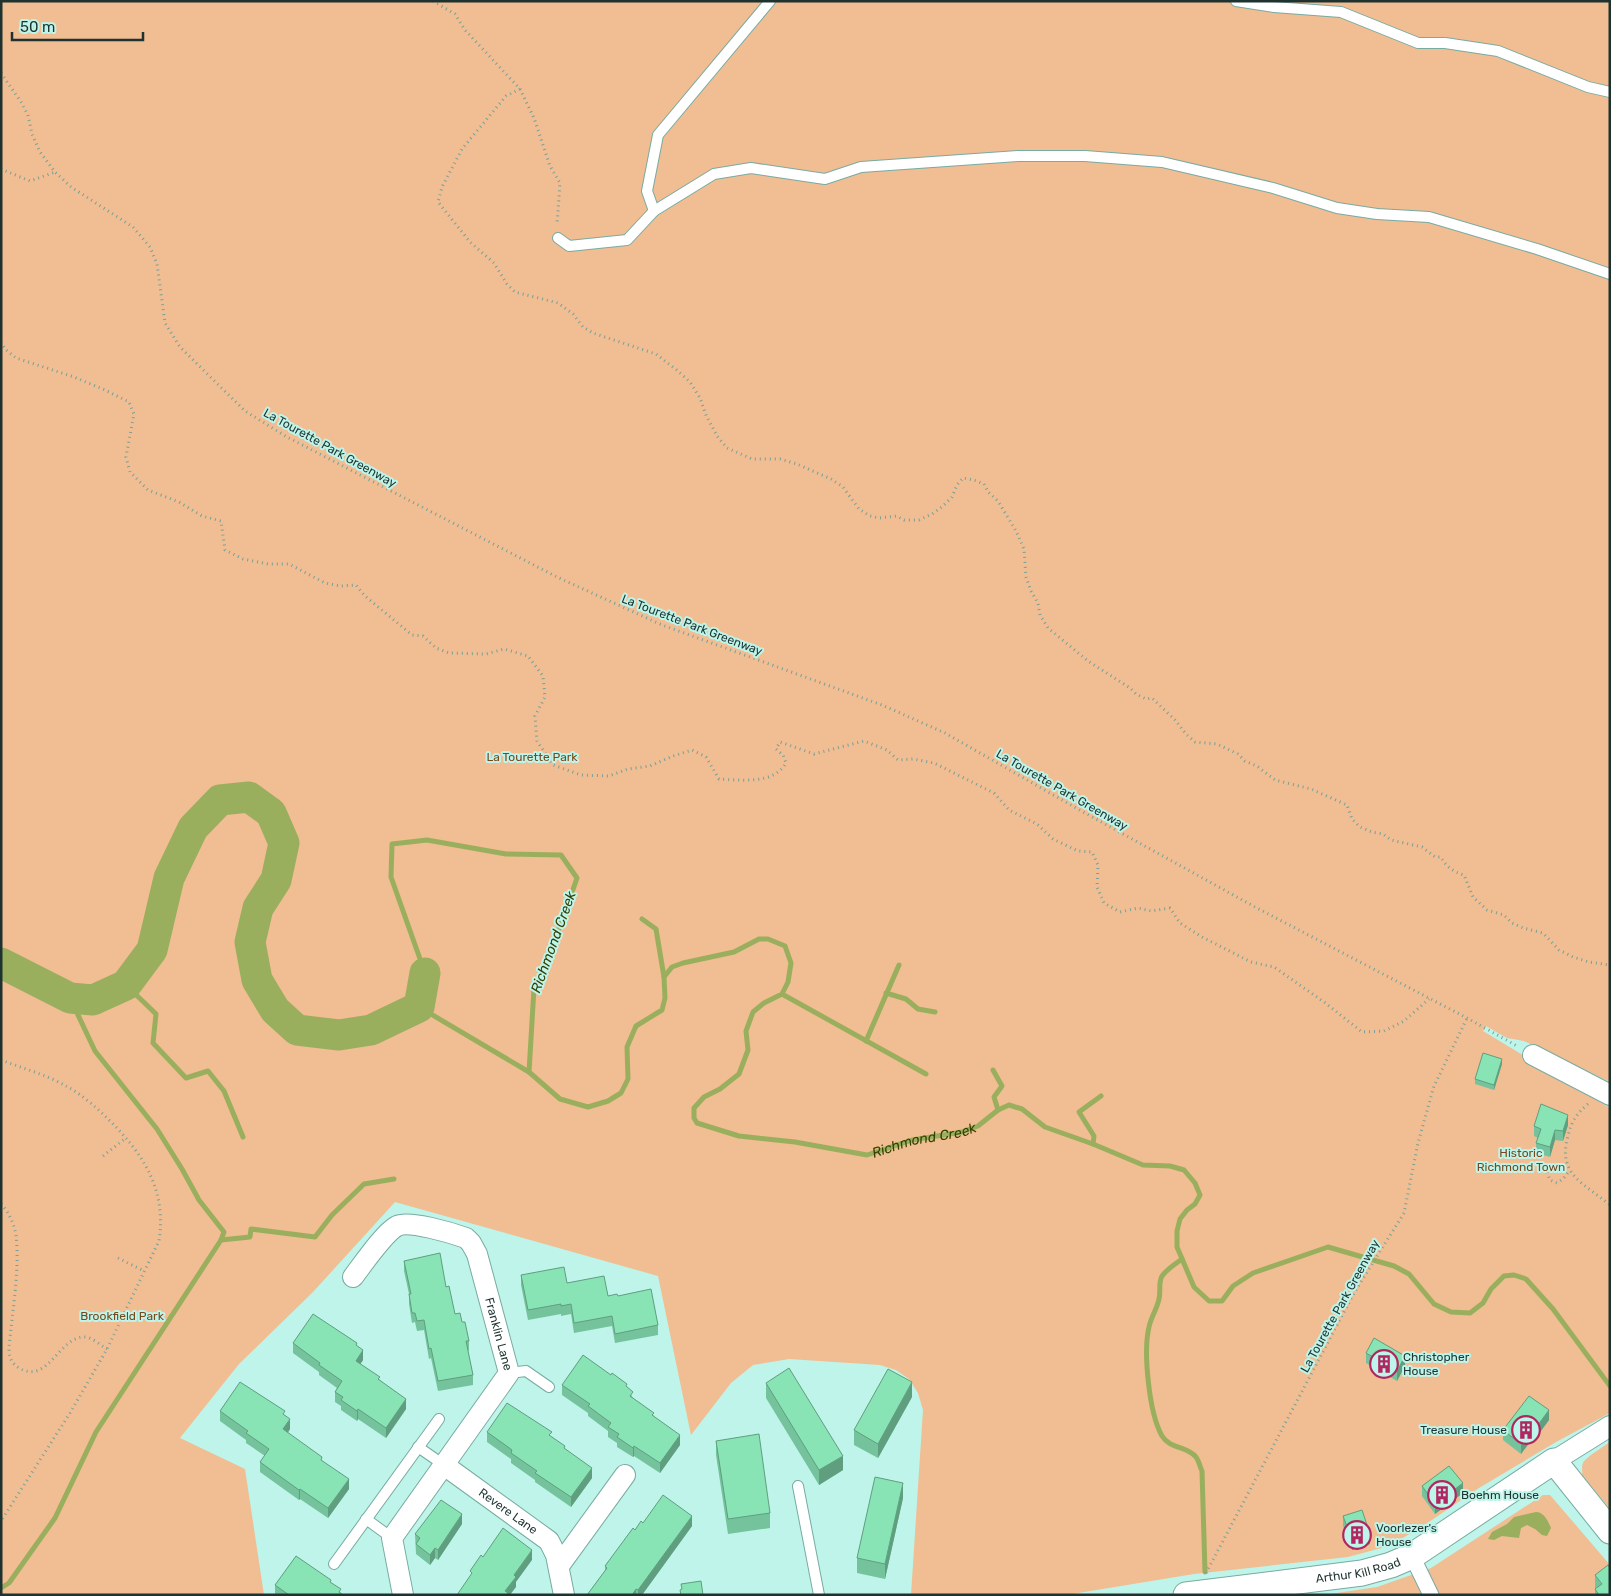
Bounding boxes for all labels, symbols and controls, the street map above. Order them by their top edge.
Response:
scale bar [12,10,144,42]
text: 50 m [20,18,55,36]
street label: La Tourette Park Greenway [261,406,399,491]
street label: La Tourette Park Greenway [620,592,765,658]
street label: La Tourette Park Greenway [994,747,1131,834]
park label: La Tourette Park [486,750,578,764]
water label: Richmond Creek [527,888,580,995]
water label: Richmond Creek [870,1119,979,1162]
park label: Historic Richmond Town [1477,1146,1565,1174]
street label: La Tourette Park Greenway [1298,1237,1383,1375]
street label: Franklin Lane [482,1296,515,1372]
park label: Brookfield Park [80,1309,165,1323]
building icon: Christopher House [1369,1349,1399,1379]
place label: Christopher House [1403,1350,1470,1378]
building icon: Treasure House [1511,1415,1541,1445]
place label: Treasure House [1420,1423,1507,1437]
building icon: Boehm House [1427,1480,1457,1510]
street label: Revere Lane [476,1485,540,1537]
place label: Boehm House [1461,1488,1539,1502]
building icon: Voorlezer's House [1342,1520,1372,1550]
place label: Voorlezer's House [1376,1521,1437,1549]
street label: Arthur Kill Road [1315,1555,1403,1586]

